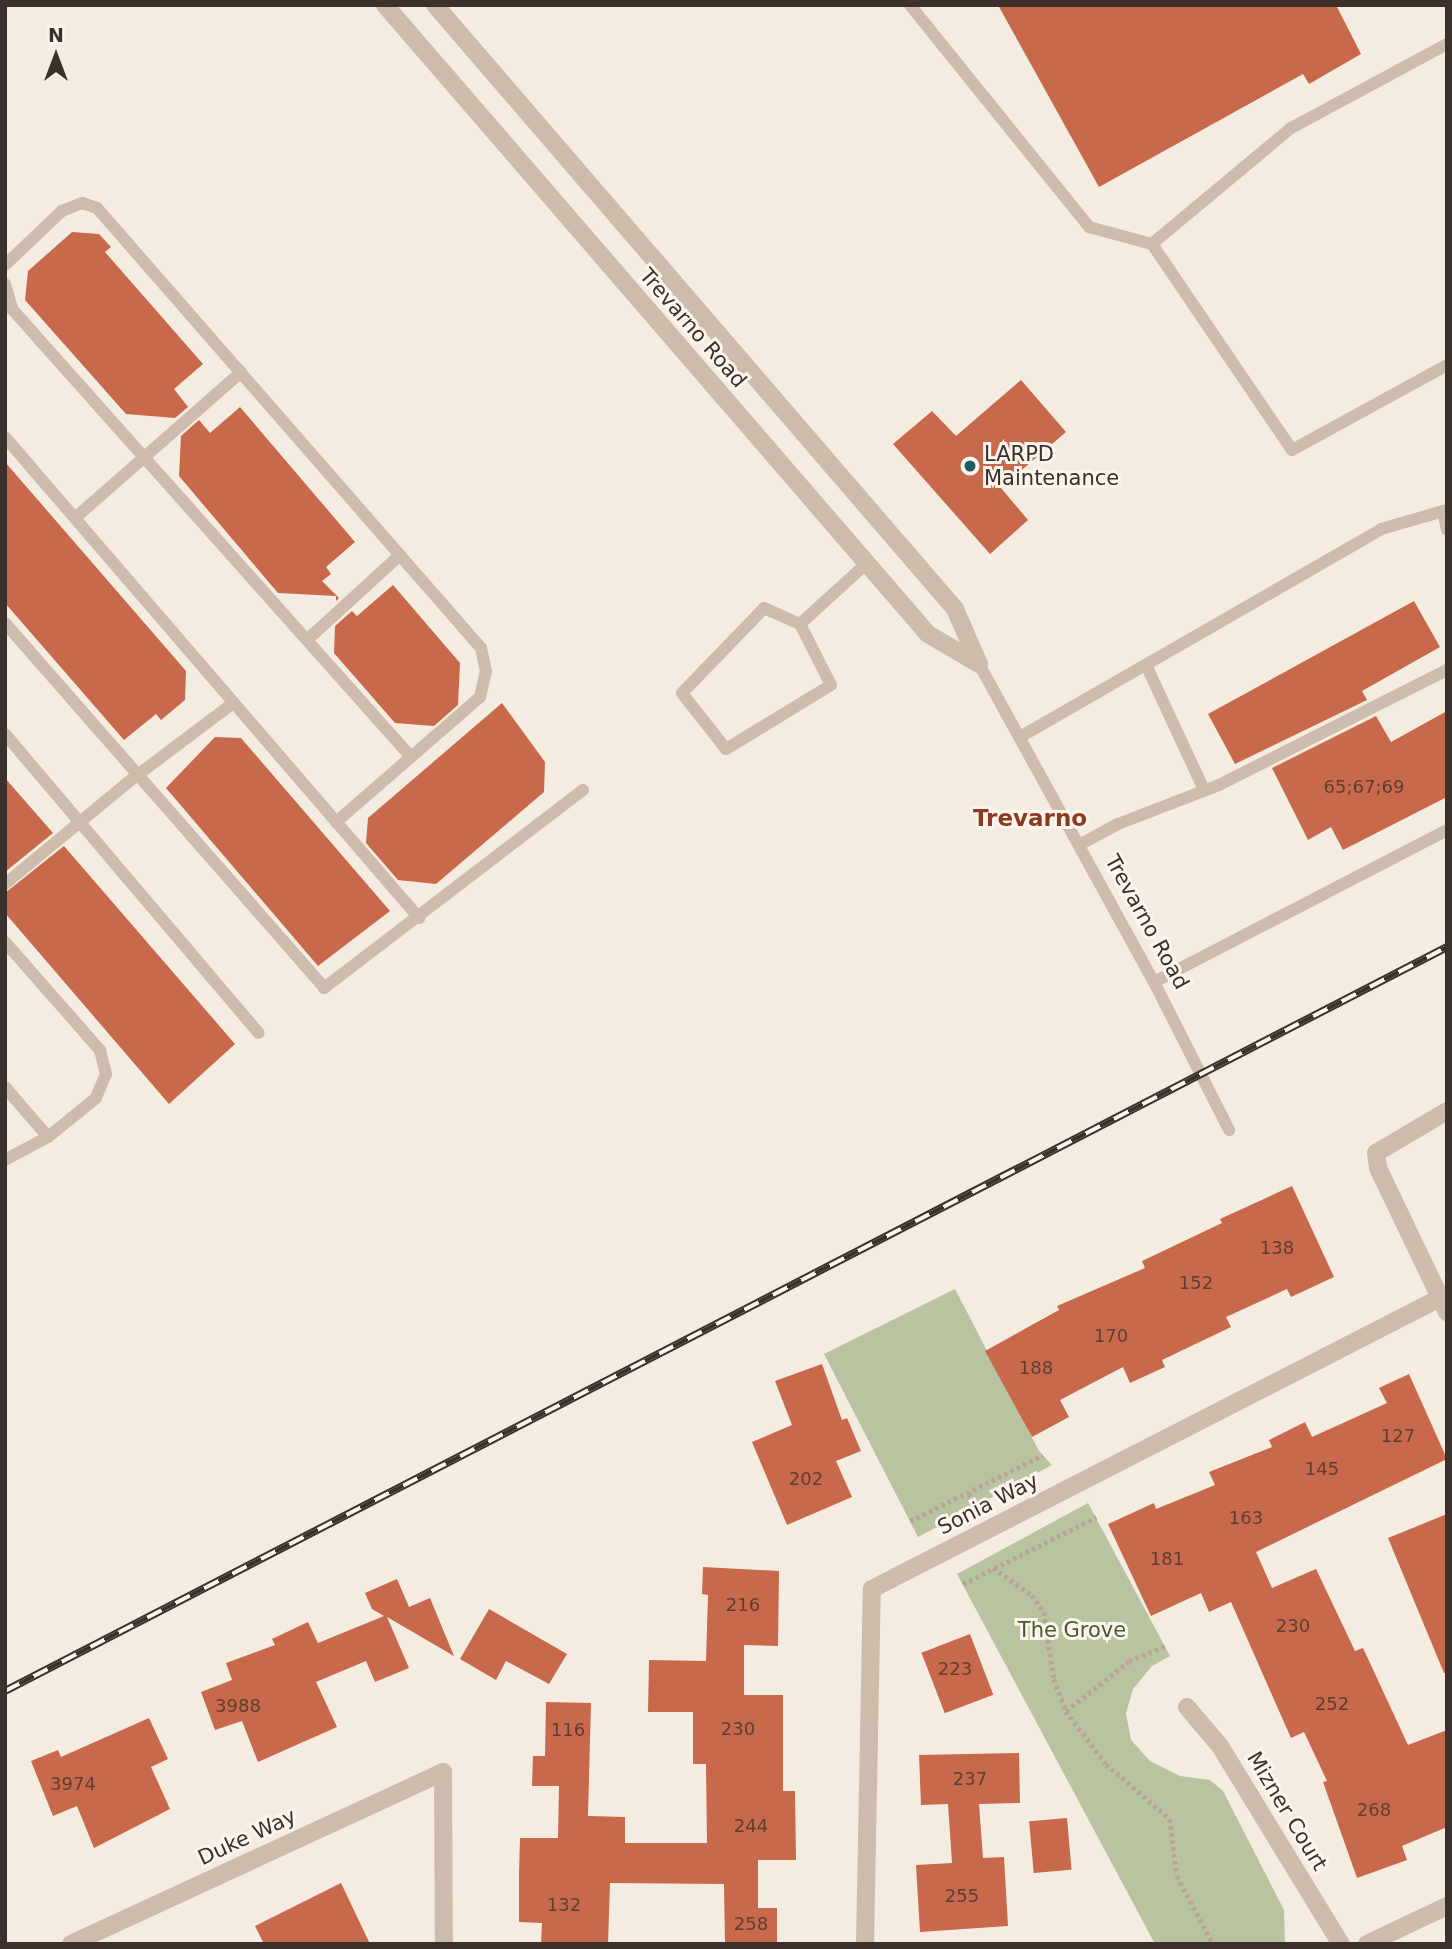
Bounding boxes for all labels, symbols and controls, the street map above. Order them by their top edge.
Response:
north arrow [21,21,91,91]
text: N [48,24,64,46]
street label: Trevarno Road [634,263,752,393]
place label: LARPD Maintenance [984,441,1119,491]
marker: LARPD Maintenance [962,458,978,474]
house number: 65;67;69 [1324,776,1404,798]
district label: Trevarno [973,804,1087,832]
street label: Trevarno Road [1100,850,1194,994]
house number: 138 [1260,1237,1294,1259]
house number: 152 [1179,1272,1213,1294]
house number: 170 [1094,1325,1128,1347]
house number: 188 [1019,1357,1053,1379]
house number: 127 [1381,1425,1415,1447]
house number: 145 [1305,1458,1339,1480]
house number: 202 [789,1468,823,1490]
street label: Sonia Way [933,1468,1043,1540]
house number: 163 [1229,1507,1263,1529]
house number: 181 [1150,1548,1184,1570]
house number: 216 [726,1594,760,1616]
house number: 230 [1276,1615,1310,1637]
park label: The Grove [1018,1617,1126,1643]
house number: 223 [938,1658,972,1680]
house number: 252 [1315,1693,1349,1715]
house number: 3988 [215,1695,261,1717]
house number: 230 [721,1718,755,1740]
house number: 116 [551,1719,585,1741]
street label: Mizner Court [1242,1747,1332,1875]
house number: 237 [953,1768,987,1790]
house number: 3974 [50,1773,96,1795]
house number: 268 [1357,1799,1391,1821]
street label: Duke Way [194,1803,300,1871]
house number: 244 [734,1815,768,1837]
house number: 255 [945,1885,979,1907]
house number: 132 [547,1894,581,1916]
house number: 258 [734,1913,768,1935]

